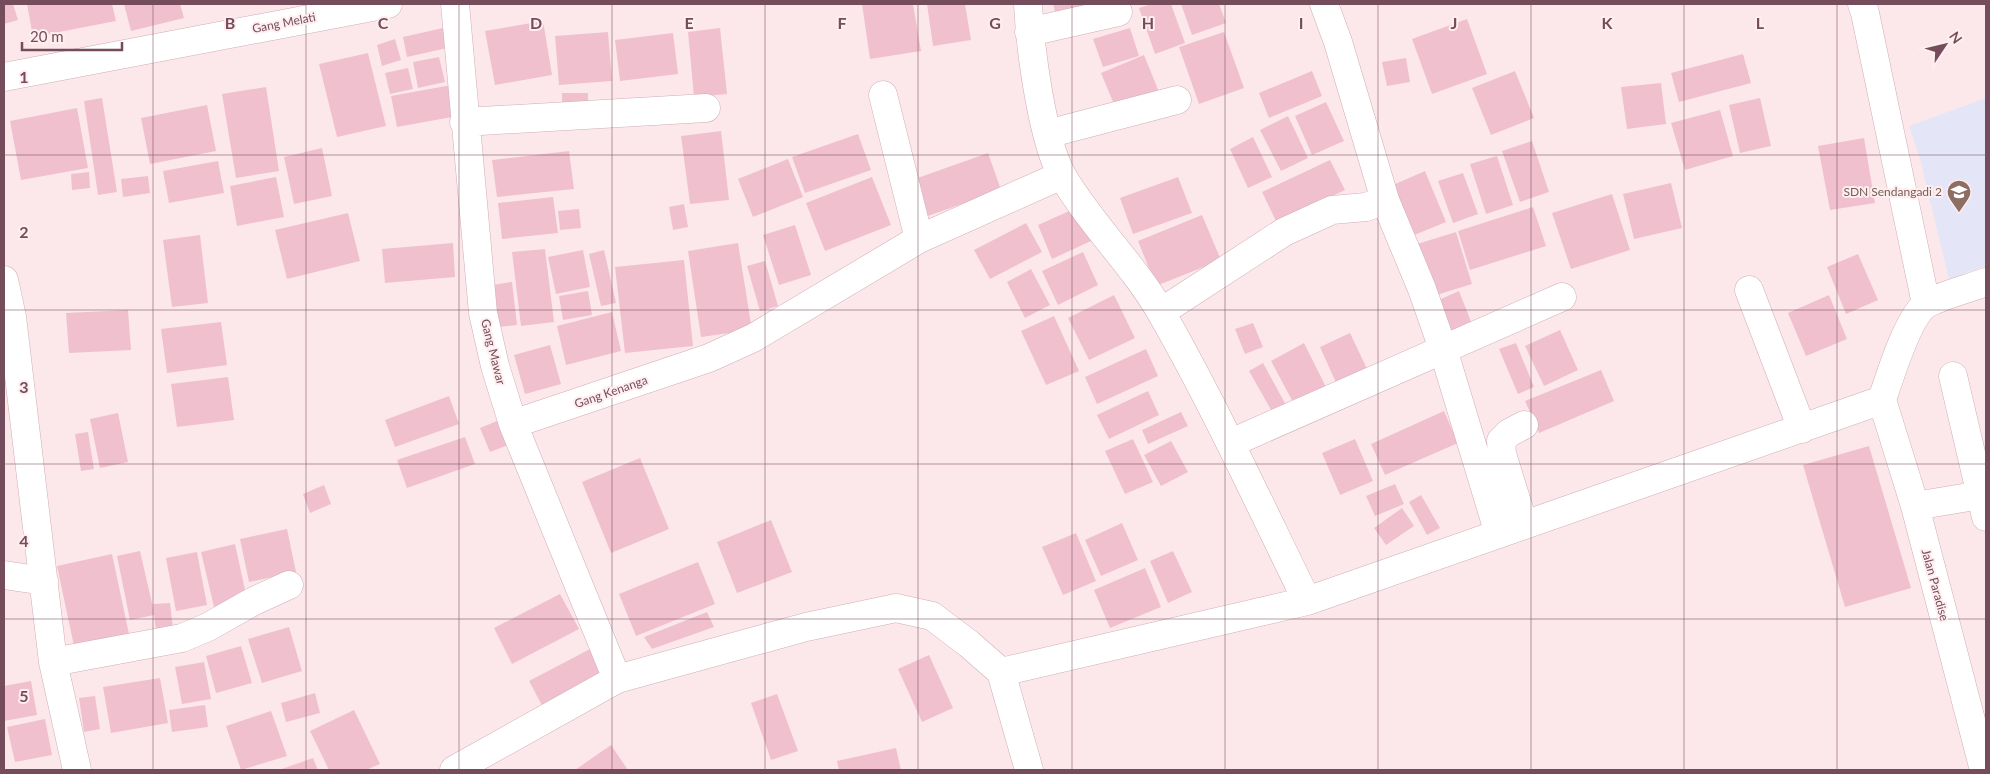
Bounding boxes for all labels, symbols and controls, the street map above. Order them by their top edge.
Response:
street label: Gang Melati [251,9,317,36]
text: B [225,13,235,32]
text: C [378,13,389,32]
text: D [530,13,542,32]
text: E [684,13,694,32]
text: F [837,13,847,32]
text: G [989,13,1001,32]
text: H [1142,13,1154,32]
text: I [1299,13,1303,32]
text: J [1451,13,1457,32]
text: K [1602,13,1614,32]
text: L [1756,13,1765,32]
scale bar [22,20,122,52]
north arrow [1920,20,1970,70]
text: 20 m [30,27,64,45]
text: N [1946,28,1966,47]
text: 1 [19,67,29,86]
school or university icon: SDN Sendangadi 2 [1946,179,1972,213]
place label: SDN Sendangadi 2 [1843,184,1942,199]
text: 2 [19,222,29,241]
street label: Gang Mawar [478,317,509,387]
street label: Gang Kenanga [572,372,649,411]
text: 3 [19,377,29,396]
text: 4 [19,531,29,550]
street label: Jalan Paradise [1919,547,1952,622]
text: 5 [19,686,29,705]

